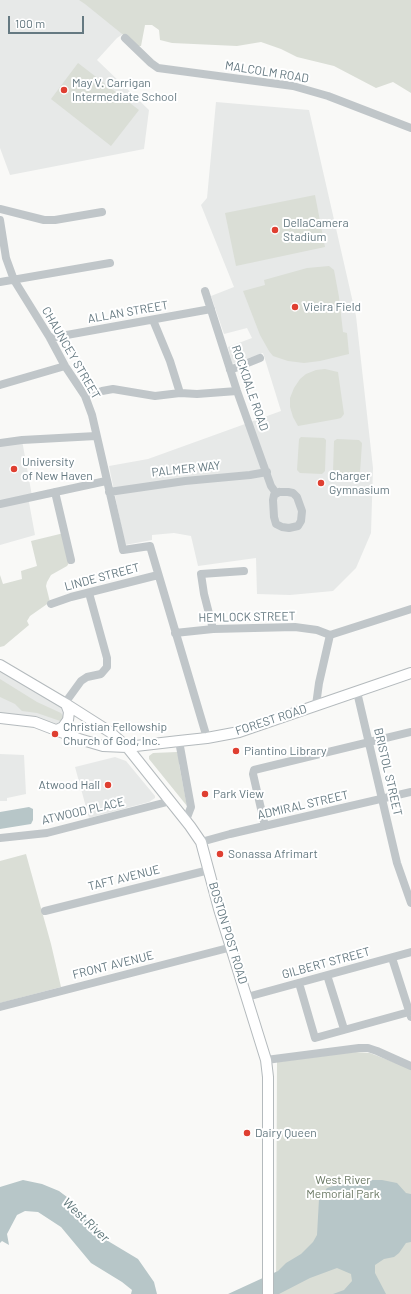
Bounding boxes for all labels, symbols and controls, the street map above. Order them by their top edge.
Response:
scale bar [10,8,86,34]
text: 100 m [15,16,45,30]
street label: MALCOLM ROAD [224,58,310,86]
place label: May V. Carrigan Intermediate School [72,76,177,104]
marker: May V. Carrigan Intermediate School [59,85,69,95]
place label: DellaCamera Stadium [283,216,349,244]
marker: DellaCamera Stadium [270,225,280,235]
street label: ALLAN STREET [87,298,169,326]
place label: Vieira Field [303,300,361,314]
marker: Vieira Field [290,302,300,312]
street label: CHAUNCEY STREET [39,304,103,402]
street label: ROCKDALE ROAD [229,343,271,433]
place label: University of New Haven [22,455,93,483]
street label: PALMER WAY [151,458,221,480]
marker: University of New Haven [9,464,19,474]
place label: Charger Gymnasium [329,469,390,497]
marker: Charger Gymnasium [316,478,326,488]
street label: LINDE STREET [63,560,141,594]
street label: HEMLOCK STREET [198,609,296,625]
street label: FOREST ROAD [233,702,309,738]
place label: Christian Fellowship Church of God, Inc. [63,720,167,748]
street label: BRISTOL STREET [371,727,405,817]
marker: Christian Fellowship Church of God, Inc. [50,729,60,739]
place label: Piantino Library [244,744,327,758]
marker: Piantino Library [231,746,241,756]
place label: Atwood Hall [39,778,100,792]
marker: Atwood Hall [103,780,113,790]
place label: Park View [213,787,264,801]
street label: ADMIRAL STREET [256,788,350,822]
marker: Park View [200,789,210,799]
street label: ATWOOD PLACE [40,794,126,828]
place label: Sonassa Afrimart [228,847,318,861]
marker: Sonassa Afrimart [215,849,225,859]
street label: TAFT AVENUE [87,862,161,894]
street label: BOSTON POST ROAD [206,880,250,986]
street label: GILBERT STREET [280,944,372,982]
street label: FRONT AVENUE [71,948,155,982]
place label: Dairy Queen [255,1126,317,1140]
marker: Dairy Queen [242,1128,252,1138]
park label: West River Memorial Park [306,1173,380,1201]
water label: West River [59,1194,113,1246]

